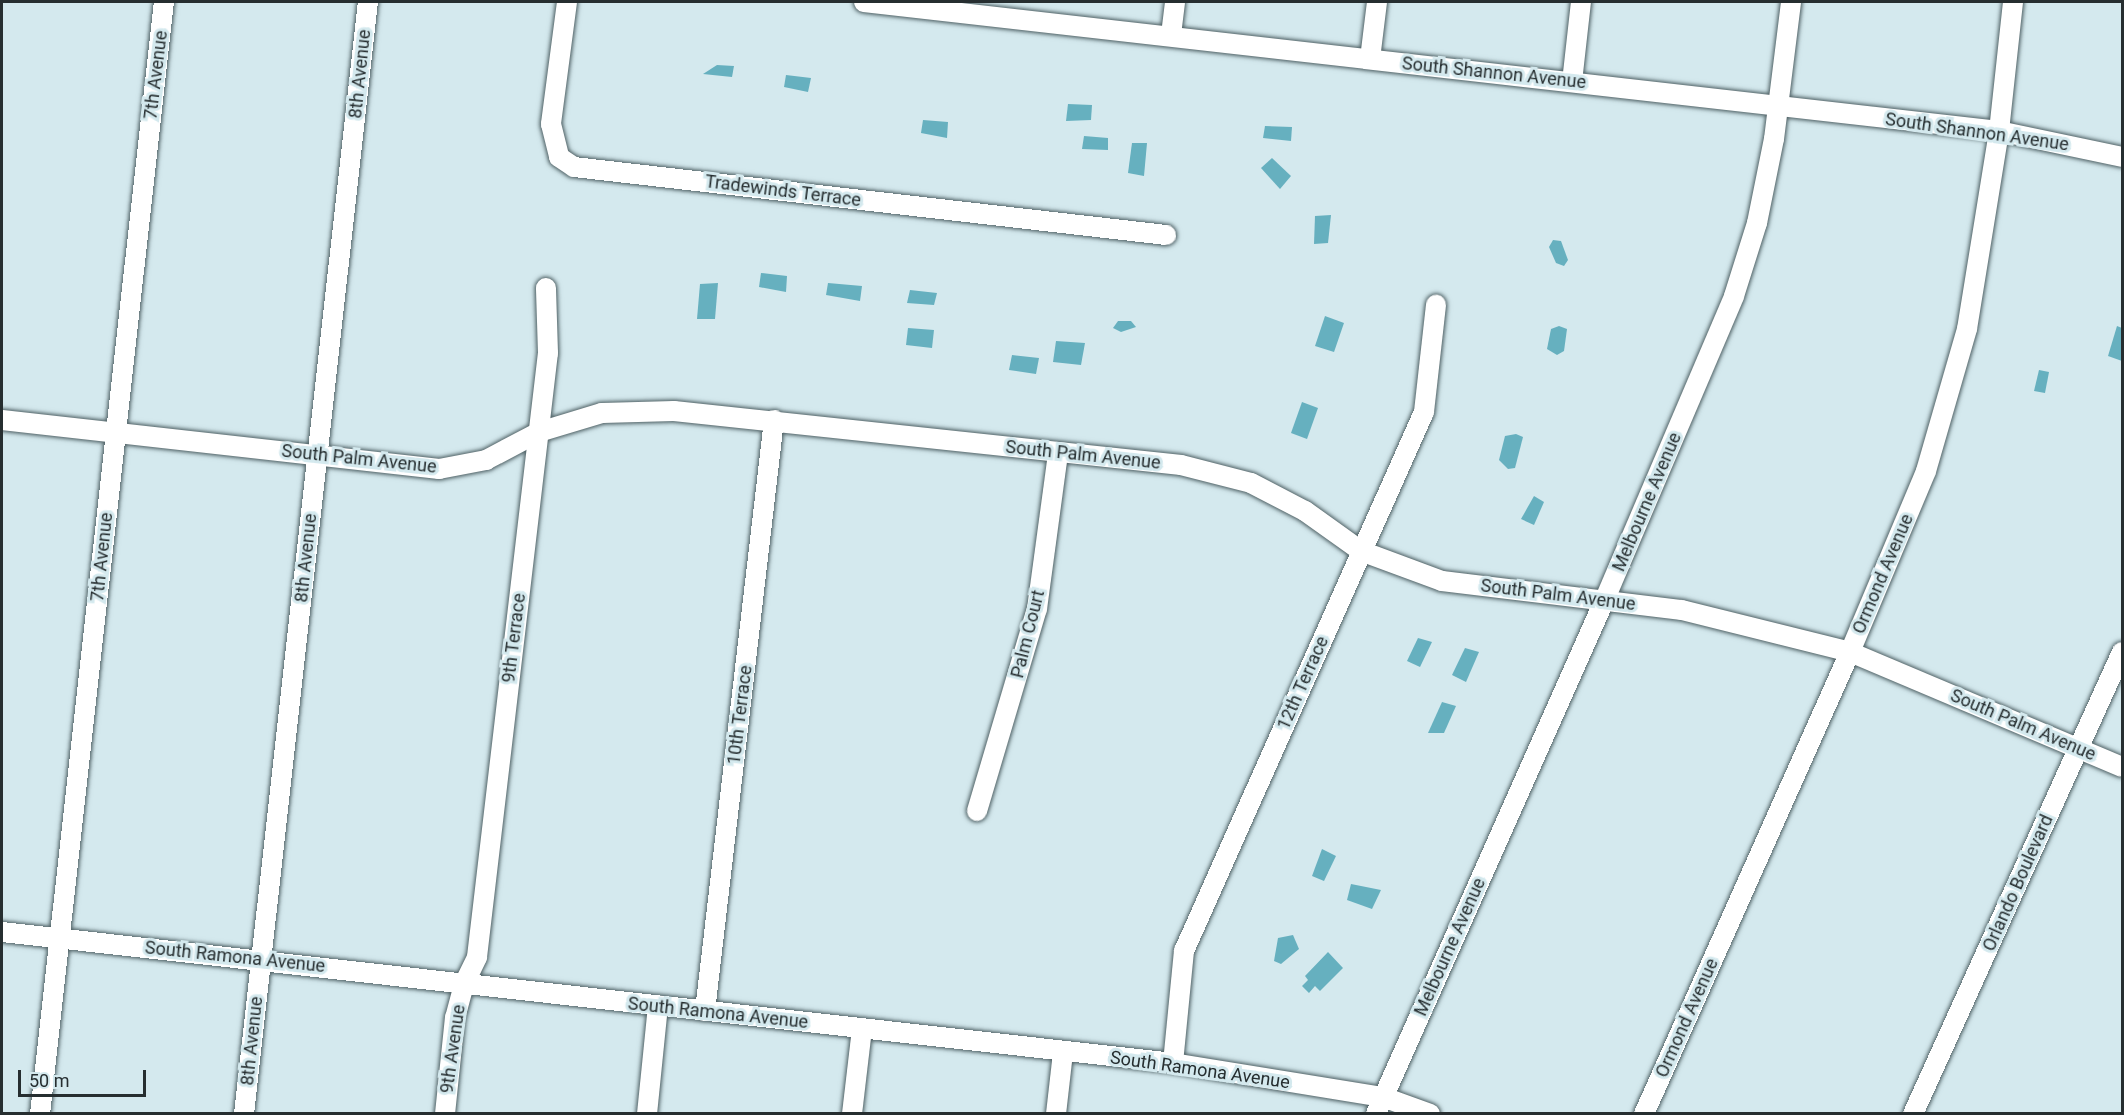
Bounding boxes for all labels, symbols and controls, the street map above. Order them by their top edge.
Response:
street label: 8th Avenue [345,28,375,120]
street label: 7th Avenue [140,29,172,121]
street label: South Shannon Avenue [1401,53,1587,93]
street label: South Shannon Avenue [1884,108,2070,156]
street label: Tradewinds Terrace [704,171,862,211]
street label: Melbourne Avenue [1608,429,1686,575]
street label: South Palm Avenue [1004,436,1162,474]
street label: South Palm Avenue [280,440,438,478]
street label: 7th Avenue [87,511,117,603]
street label: Ormond Avenue [1848,511,1918,637]
street label: 8th Avenue [291,512,321,604]
street label: South Palm Avenue [1479,575,1637,615]
street label: Palm Court [1007,588,1049,680]
street label: 9th Terrace [498,592,530,684]
street label: 12th Terrace [1273,633,1333,733]
street label: 10th Terrace [723,664,757,766]
street label: South Palm Avenue [1947,685,2099,765]
street label: Orlando Boulevard [1978,811,2058,955]
street label: Melbourne Avenue [1410,875,1490,1019]
street label: South Ramona Avenue [144,937,326,977]
street label: Ormond Avenue [1651,955,1723,1081]
street label: South Ramona Avenue [627,993,809,1033]
street label: 8th Avenue [237,995,267,1087]
street label: 9th Avenue [436,1003,470,1095]
street label: South Ramona Avenue [1109,1047,1291,1093]
scale bar [21,1058,148,1096]
text: 50 m [29,1070,69,1091]

